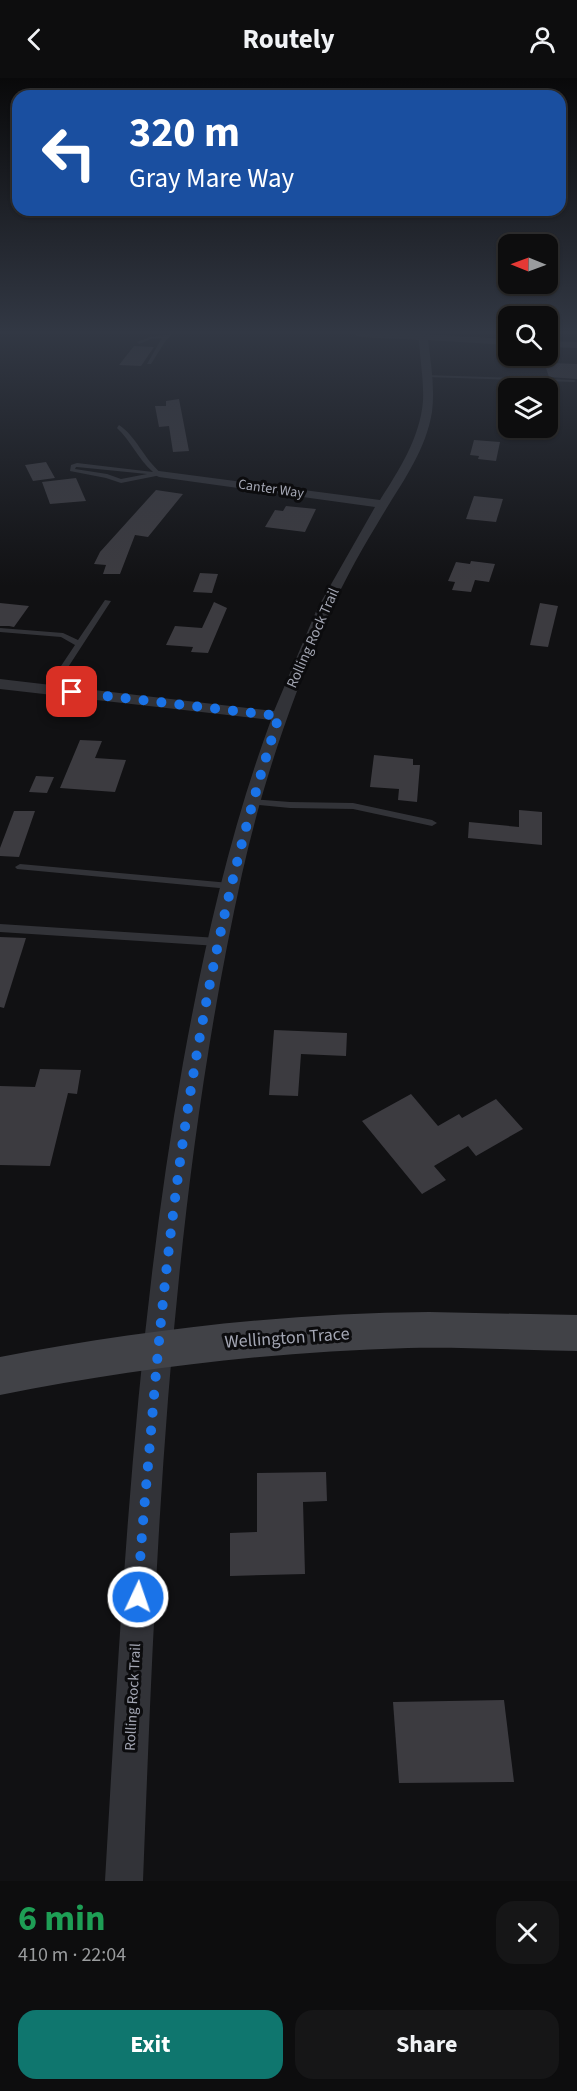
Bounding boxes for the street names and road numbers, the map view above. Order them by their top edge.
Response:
street label: Canter Way [237,474,306,504]
street label: Rolling Rock Trail [282,584,345,691]
street label: Wellington Trace [224,1321,350,1355]
street label: Rolling Rock Trail [120,1643,146,1751]

